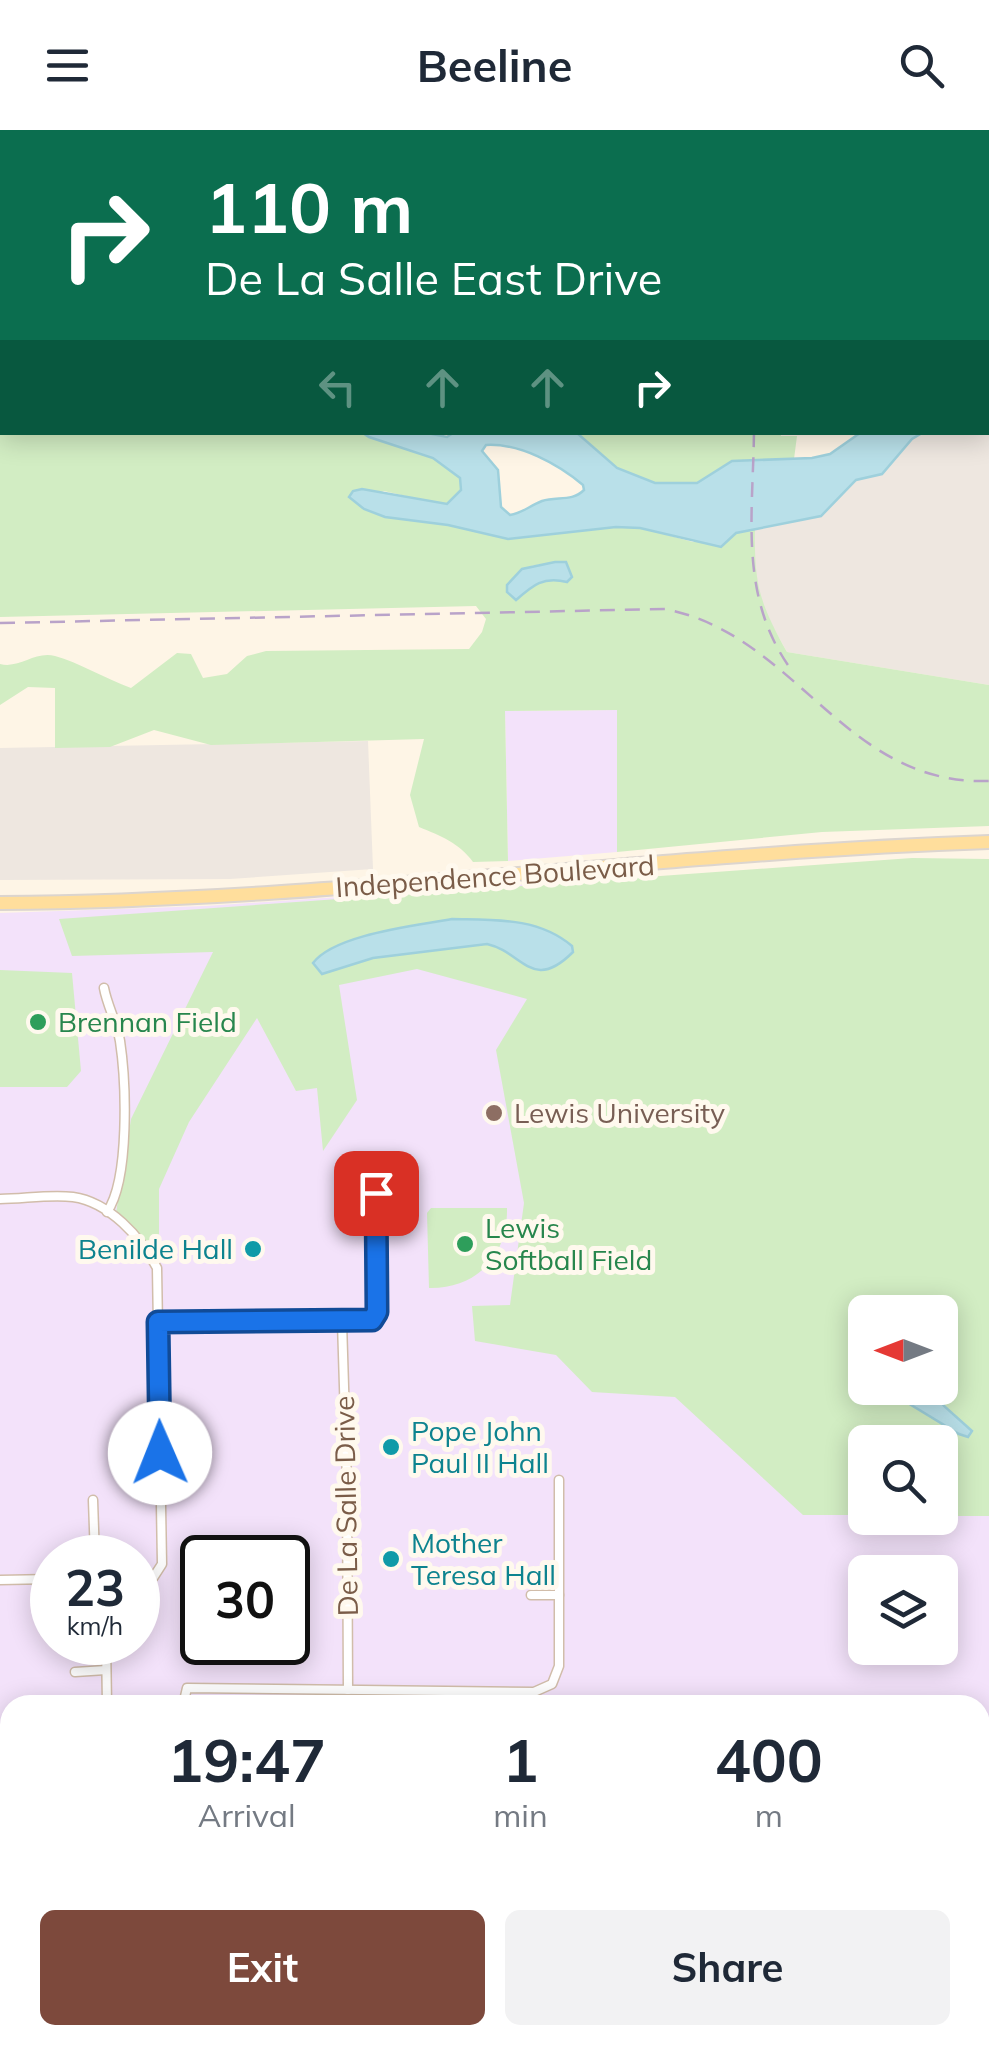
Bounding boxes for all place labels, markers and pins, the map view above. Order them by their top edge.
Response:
place label: Brennan Field [58,1004,237,1039]
marker: Brennan Field [27,1011,49,1033]
place label: Lewis University [514,1095,725,1130]
marker: Lewis University [483,1102,505,1124]
pin [334,1151,419,1236]
place label: Lewis Softball Field [485,1210,652,1277]
place label: Benilde Hall [78,1231,233,1266]
marker: Lewis Softball Field [454,1233,476,1255]
marker: Benilde Hall [242,1238,264,1260]
place label: Pope John Paul II Hall [411,1413,549,1480]
marker: Pope John Paul II Hall [380,1436,402,1458]
place label: Mother Teresa Hall [411,1525,556,1592]
marker: Mother Teresa Hall [380,1548,402,1570]

